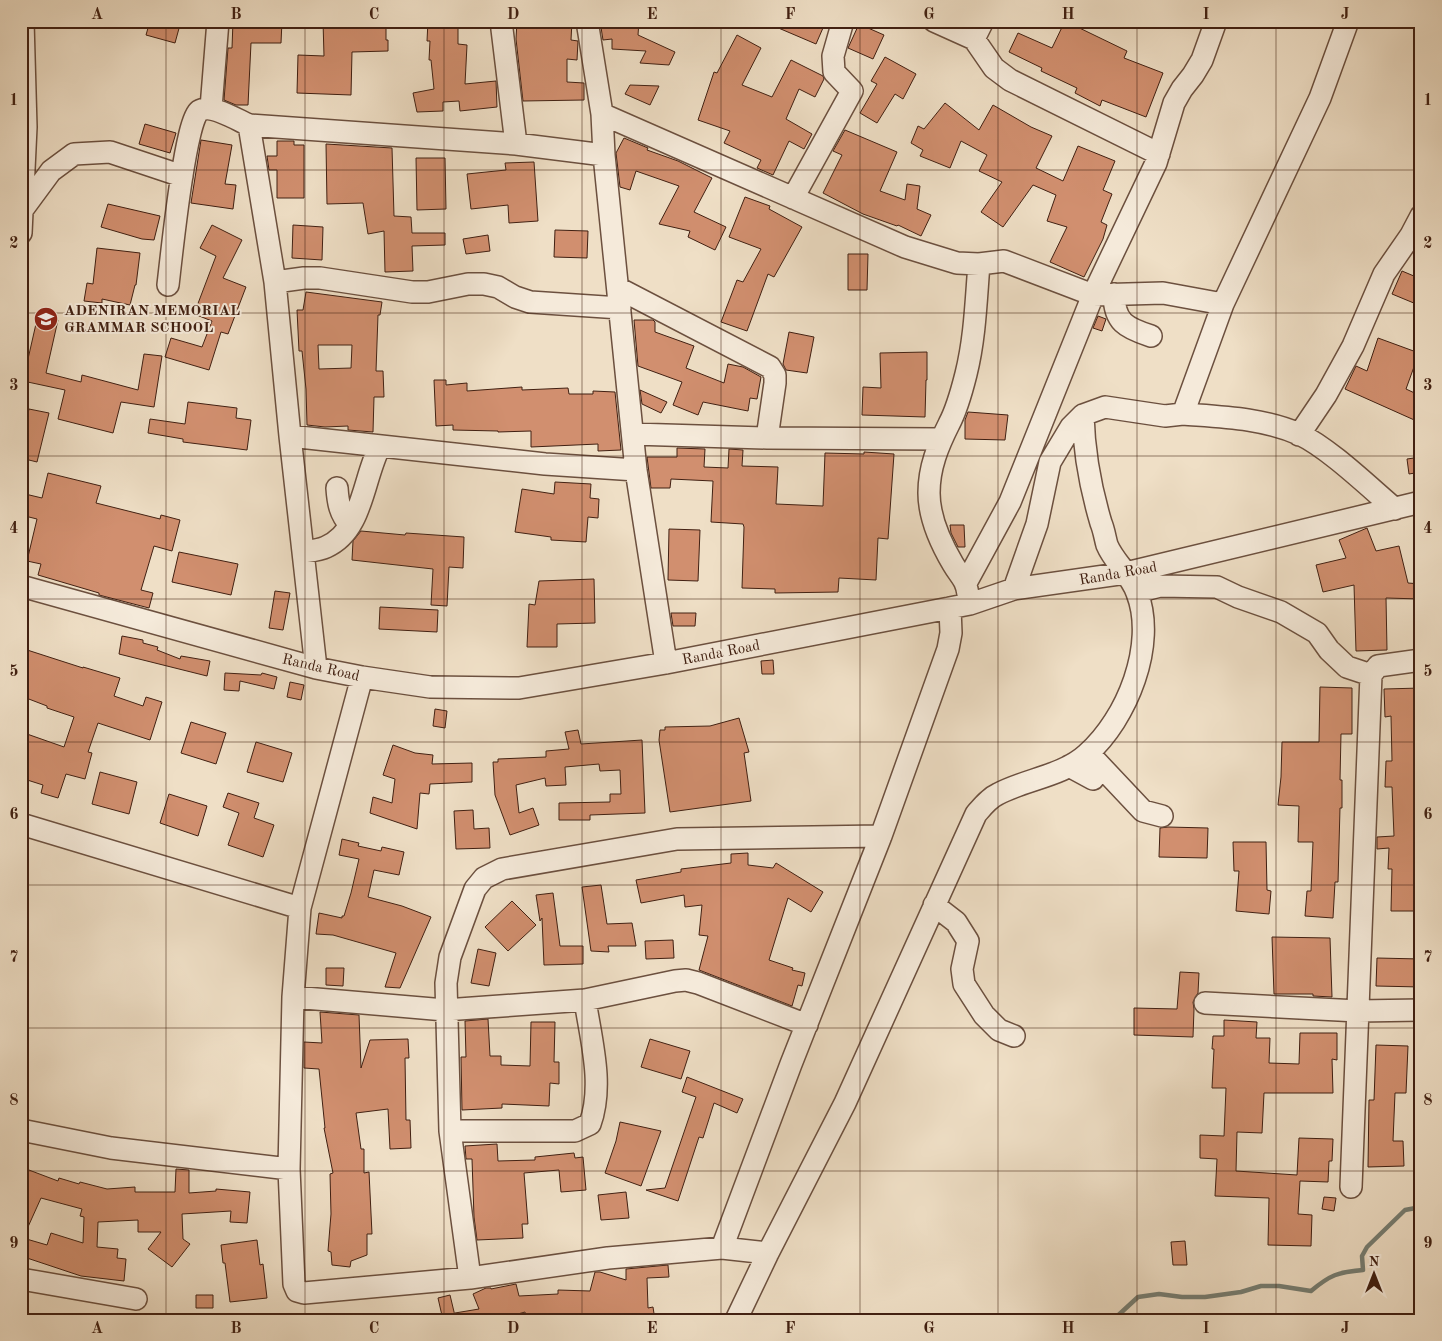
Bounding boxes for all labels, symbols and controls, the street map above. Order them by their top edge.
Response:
text: A [91,7,103,23]
text: B [230,7,242,23]
text: C [369,7,379,23]
text: D [507,7,519,23]
text: E [646,7,658,23]
text: F [785,7,796,23]
text: G [923,7,935,23]
text: H [1061,7,1075,23]
text: I [1202,7,1210,23]
text: J [1341,7,1350,23]
text: 1 [9,93,19,109]
text: 1 [1423,93,1433,109]
text: 2 [9,236,19,252]
text: 2 [1423,236,1433,252]
place label: ADENIRAN MEMORIAL GRAMMAR SCHOOL [64,304,240,336]
school or university icon: ADENIRAN MEMORIAL GRAMMAR SCHOOL [33,306,59,332]
text: 3 [9,378,19,394]
text: 3 [1423,378,1433,394]
text: 4 [9,521,19,537]
text: 4 [1423,521,1433,537]
street label: Randa Road [1078,560,1159,589]
street label: Randa Road [681,639,762,668]
street label: Randa Road [280,652,361,685]
text: 5 [9,664,19,680]
text: 5 [1423,664,1433,680]
text: 6 [9,807,19,823]
text: 6 [1423,807,1433,823]
text: 7 [9,950,19,966]
text: 7 [1423,950,1433,966]
text: 8 [9,1093,19,1109]
text: 8 [1423,1093,1433,1109]
text: 9 [9,1236,19,1252]
text: 9 [1423,1236,1433,1252]
north arrow [1350,1248,1400,1298]
text: N [1369,1255,1380,1269]
text: A [91,1321,103,1337]
text: B [230,1321,242,1337]
text: C [369,1321,379,1337]
text: D [507,1321,519,1337]
text: E [646,1321,658,1337]
text: F [785,1321,796,1337]
text: G [923,1321,935,1337]
text: H [1061,1321,1075,1337]
text: I [1202,1321,1210,1337]
text: J [1341,1321,1350,1337]

